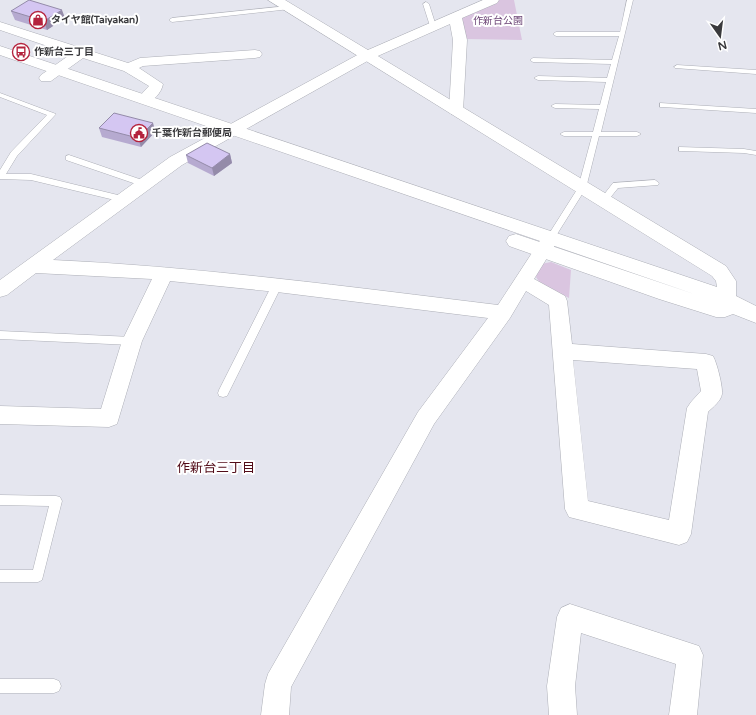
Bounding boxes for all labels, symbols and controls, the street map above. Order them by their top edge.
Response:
shop icon: タイヤ館(Taiyakan) [28,10,48,30]
place label: タイヤ館(Taiyakan) [51,14,138,26]
park label: 作新台公園 [473,15,523,27]
north arrow [700,16,740,56]
text: N [716,38,728,53]
bus stop icon: 作新台三丁目 [11,42,31,62]
place label: 作新台三丁目 [34,46,94,58]
public building icon: 千葉作新台郵便局 [129,123,149,143]
place label: 千葉作新台郵便局 [152,127,232,139]
district label: 作新台三丁目 [177,460,255,476]

